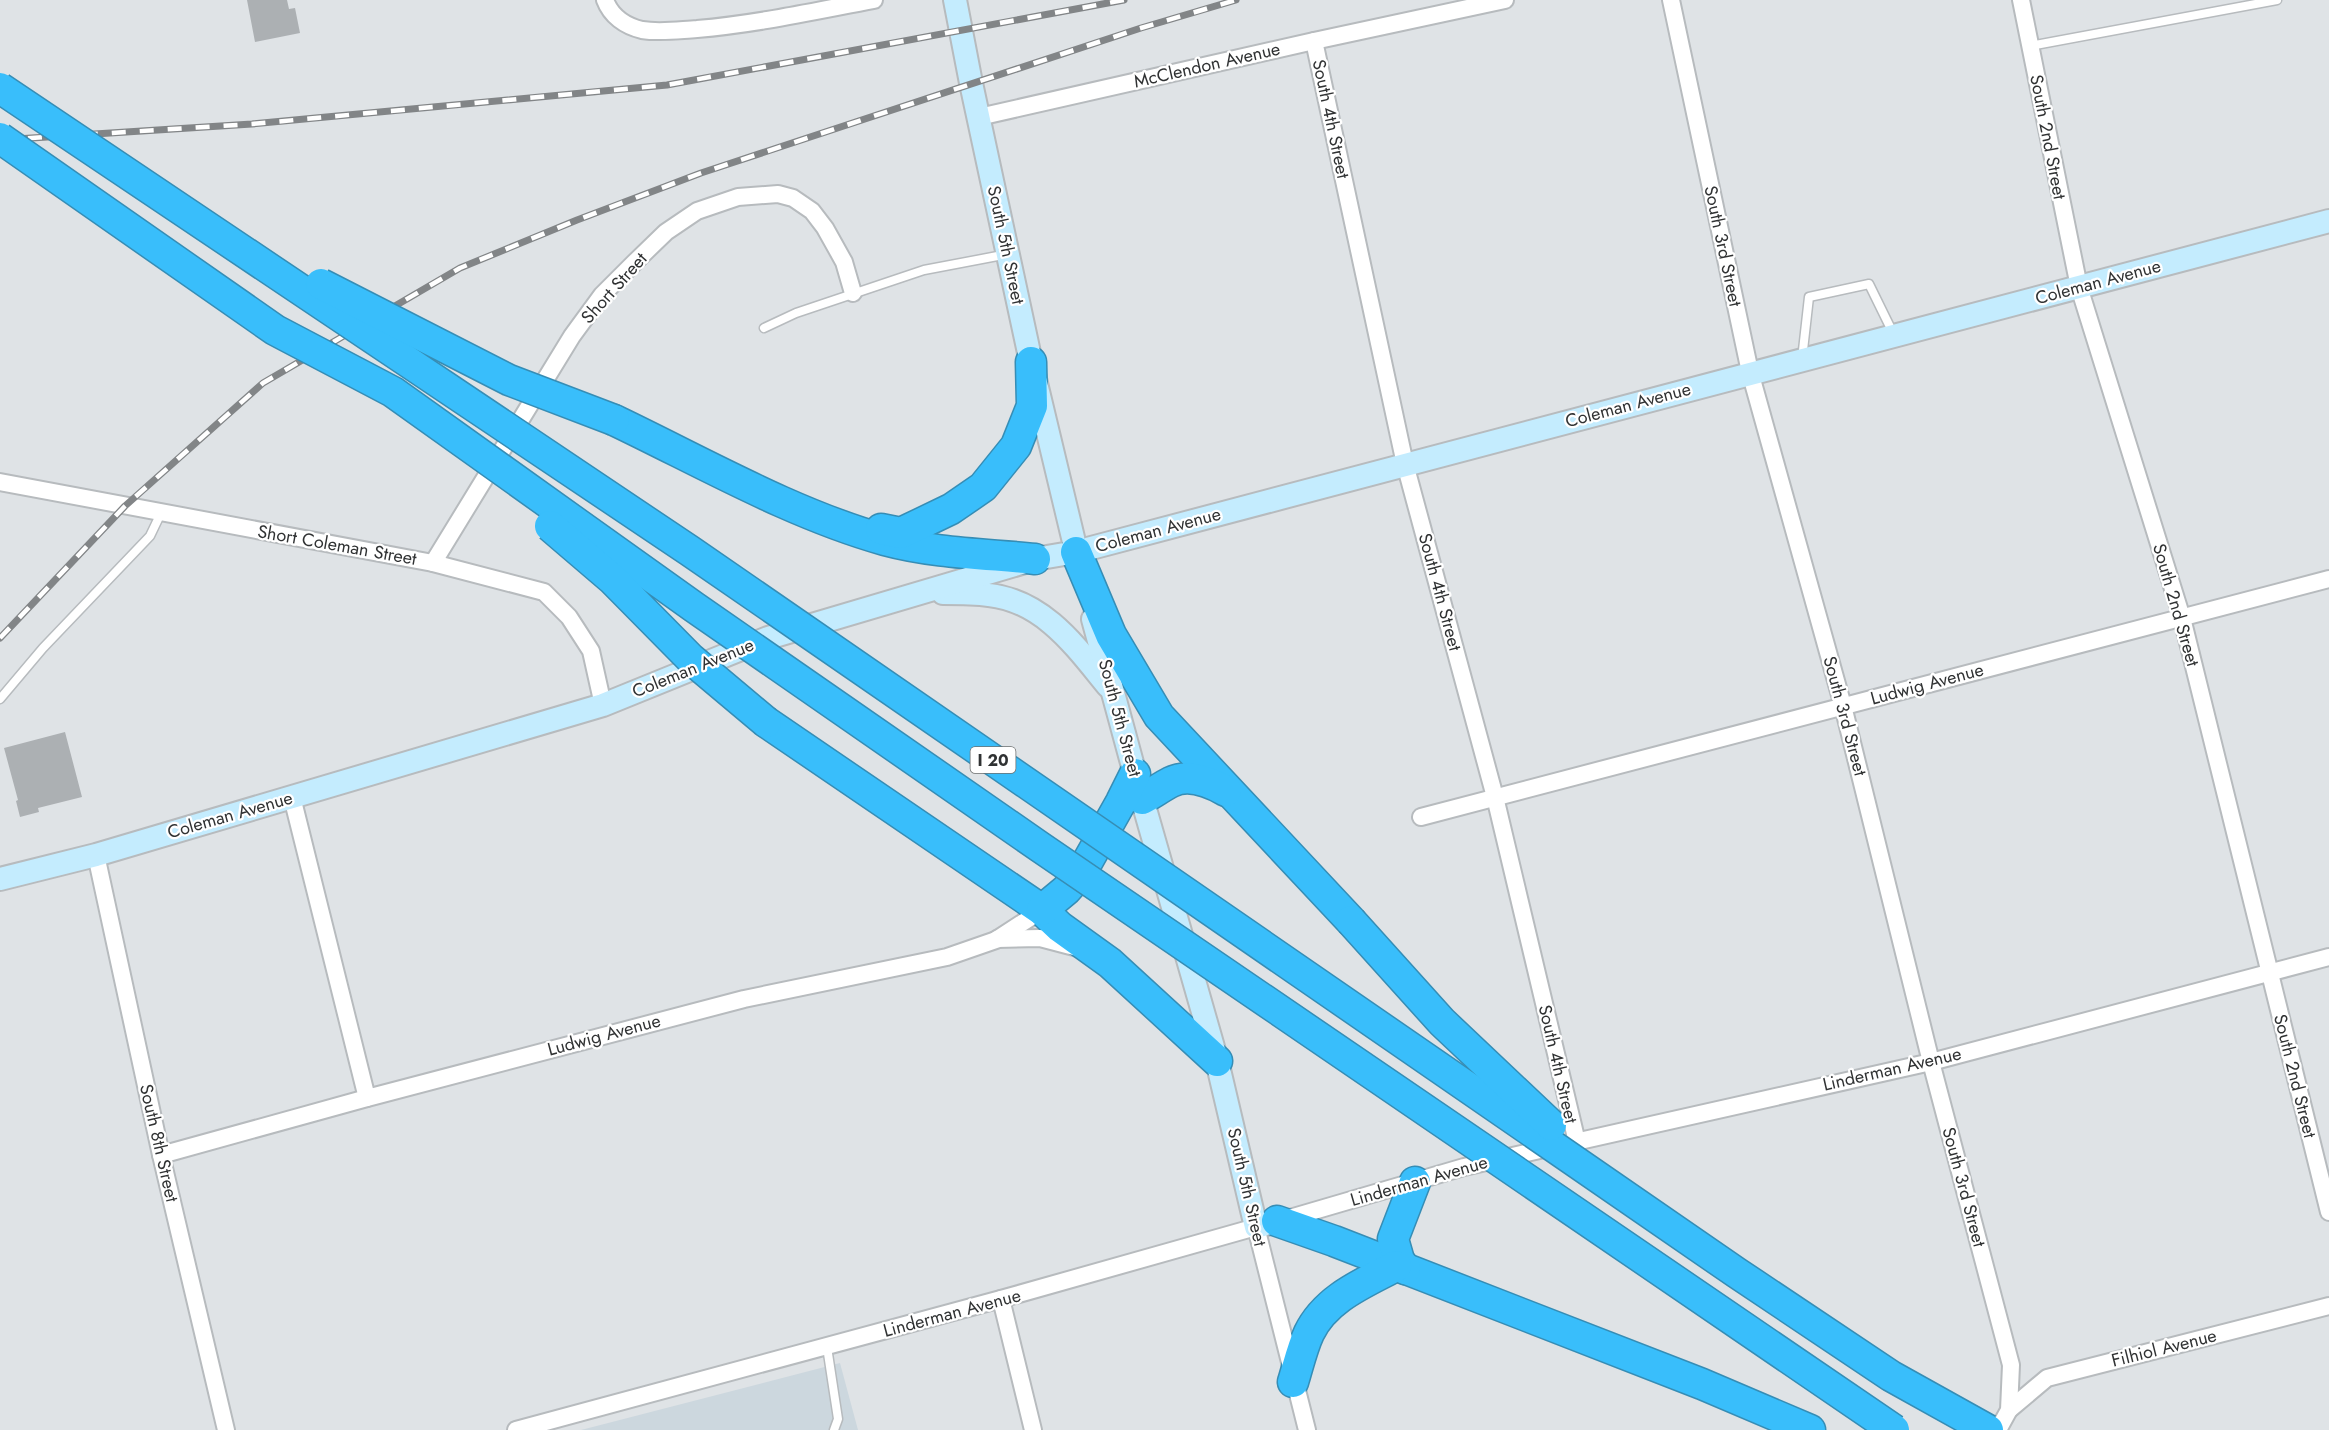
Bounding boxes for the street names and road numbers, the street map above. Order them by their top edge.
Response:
street label: McClendon Avenue [1131,36,1283,94]
street label: South 4th Street [1306,57,1356,182]
street label: South 2nd Street [2023,72,2073,202]
street label: South 5th Street [981,183,1031,307]
street label: South 3rd Street [1698,183,1749,309]
street label: Short Street [575,246,654,329]
street label: Coleman Avenue [2032,253,2164,311]
street label: Coleman Avenue [1562,376,1694,434]
street label: Coleman Avenue [1092,501,1224,559]
street label: Short Coleman Street [255,518,419,572]
street label: South 4th Street [1412,530,1468,654]
street label: South 2nd Street [2146,541,2206,670]
street label: Coleman Avenue [628,632,758,704]
street label: South 3rd Street [1817,653,1874,779]
street label: South 5th Street [1092,656,1148,780]
street label: Ludwig Avenue [1868,656,1986,712]
road number: I 20 [970,747,1016,773]
street label: Coleman Avenue [164,785,296,845]
street label: South 4th Street [1532,1002,1584,1126]
street label: Ludwig Avenue [545,1007,663,1063]
street label: South 2nd Street [2267,1011,2323,1141]
street label: Linderman Avenue [1820,1040,1964,1098]
street label: South 8th Street [133,1081,185,1205]
street label: South 3rd Street [1936,1124,1993,1250]
street label: South 5th Street [1221,1125,1273,1249]
street label: Linderman Avenue [1347,1149,1491,1213]
street label: Linderman Avenue [880,1282,1024,1344]
street label: Filhiol Avenue [2109,1322,2219,1374]

